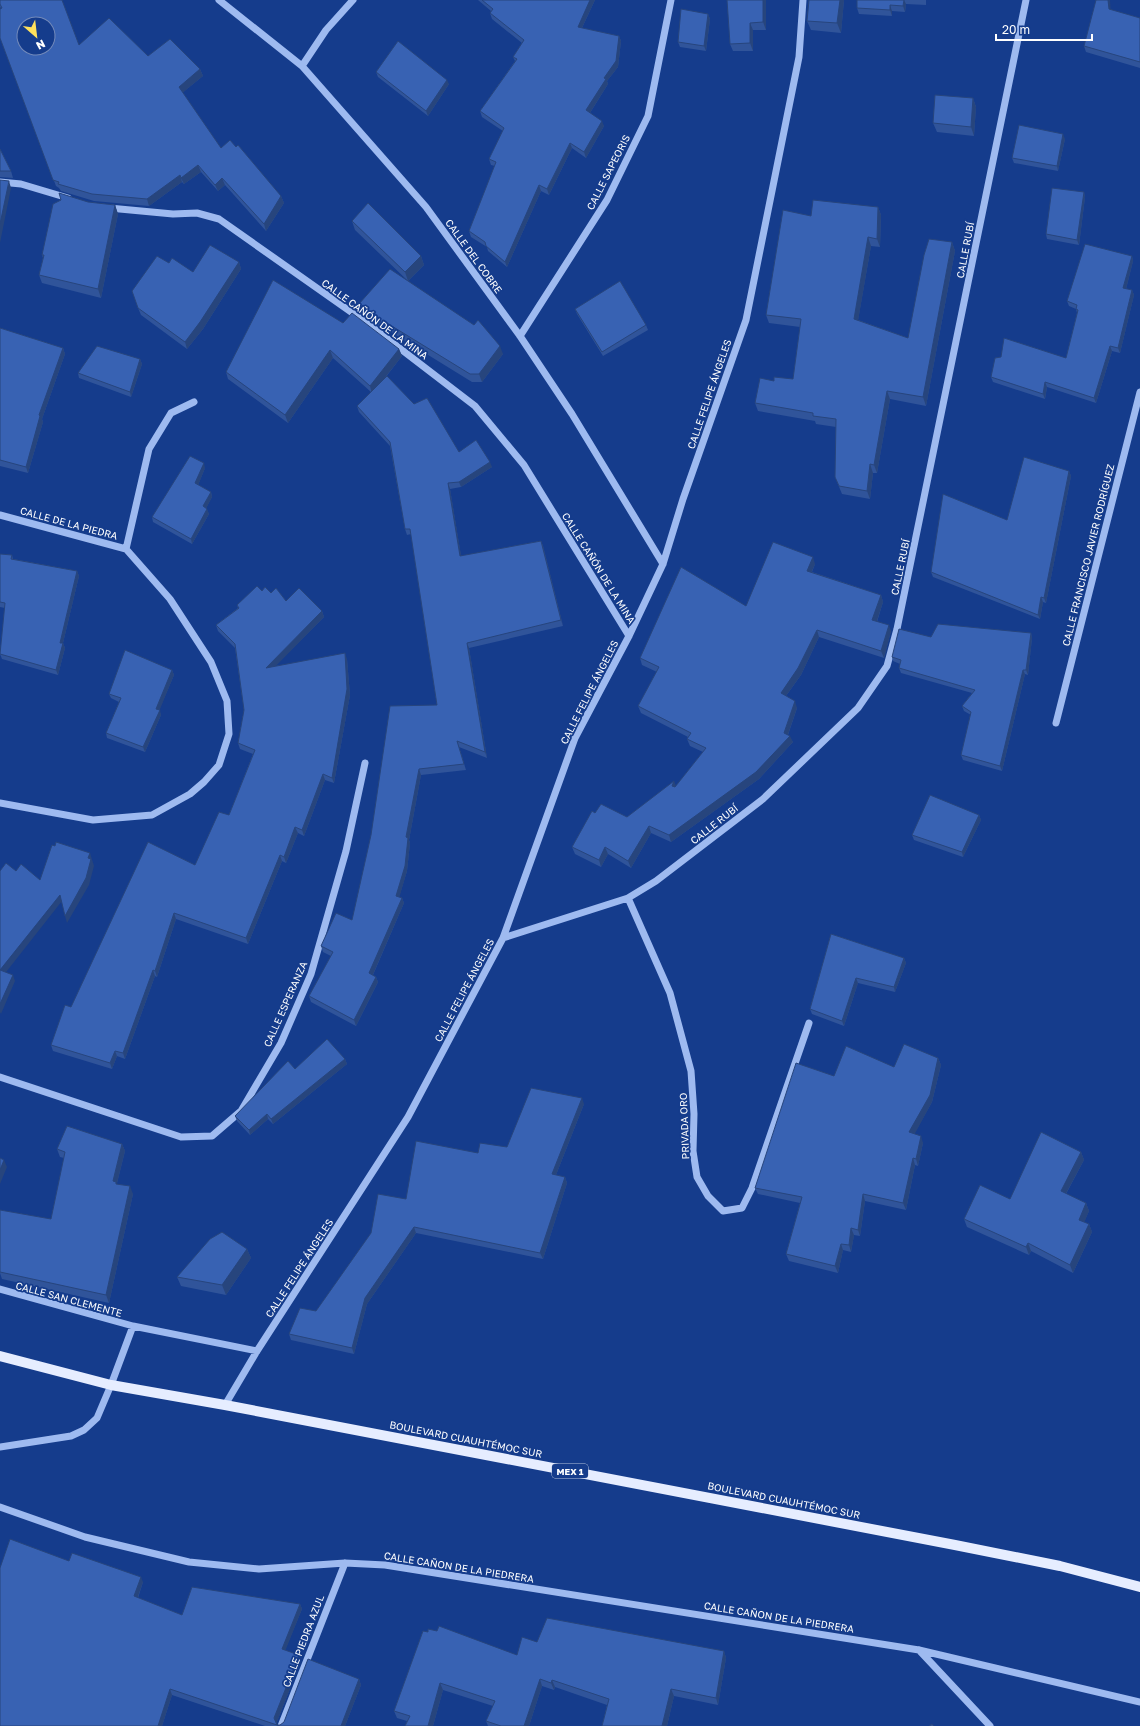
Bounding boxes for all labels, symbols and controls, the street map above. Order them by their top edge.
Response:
north arrow [16,16,56,56]
scale bar [996,16,1092,42]
text: 20 m [1002,22,1030,37]
text: N [34,38,48,53]
street label: CALLE SAPEORIS [584,132,632,212]
street label: CALLE DEL COBRE [443,217,505,295]
street label: CALLE RUBÍ [954,220,977,279]
street label: CALLE CAÑÓN DE LA MINA [319,276,431,362]
street label: CALLE FELIPE ÁNGELES [685,338,733,450]
street label: CALLE FRANCISCO JAVIER RODRÍGUEZ [1060,463,1116,647]
street label: CALLE DE LA PIEDRA [19,504,119,542]
street label: CALLE CAÑÓN DE LA MINA [560,510,638,626]
street label: CALLE RUBÍ [888,537,912,596]
street label: CALLE FELIPE ÁNGELES [558,638,620,746]
street label: CALLE RUBÍ [688,801,741,846]
street label: CALLE FELIPE ÁNGELES [432,936,496,1044]
street label: CALLE ESPERANZA [261,959,309,1049]
street label: PRIVADA ORO [677,1093,691,1159]
street label: CALLE FELIPE ÁNGELES [263,1217,335,1319]
street label: CALLE SAN CLEMENTE [15,1279,123,1319]
street label: BOULEVARD CUAUHTÉMOC SUR [389,1418,544,1460]
road number: MEX 1 [552,1464,588,1478]
street label: BOULEVARD CUAUHTÉMOC SUR [707,1479,862,1521]
street label: CALLE CAÑON DE LA PIEDRERA [383,1549,535,1585]
street label: CALLE PIEDRA AZUL [280,1593,326,1689]
street label: CALLE CAÑON DE LA PIEDRERA [703,1599,855,1635]

